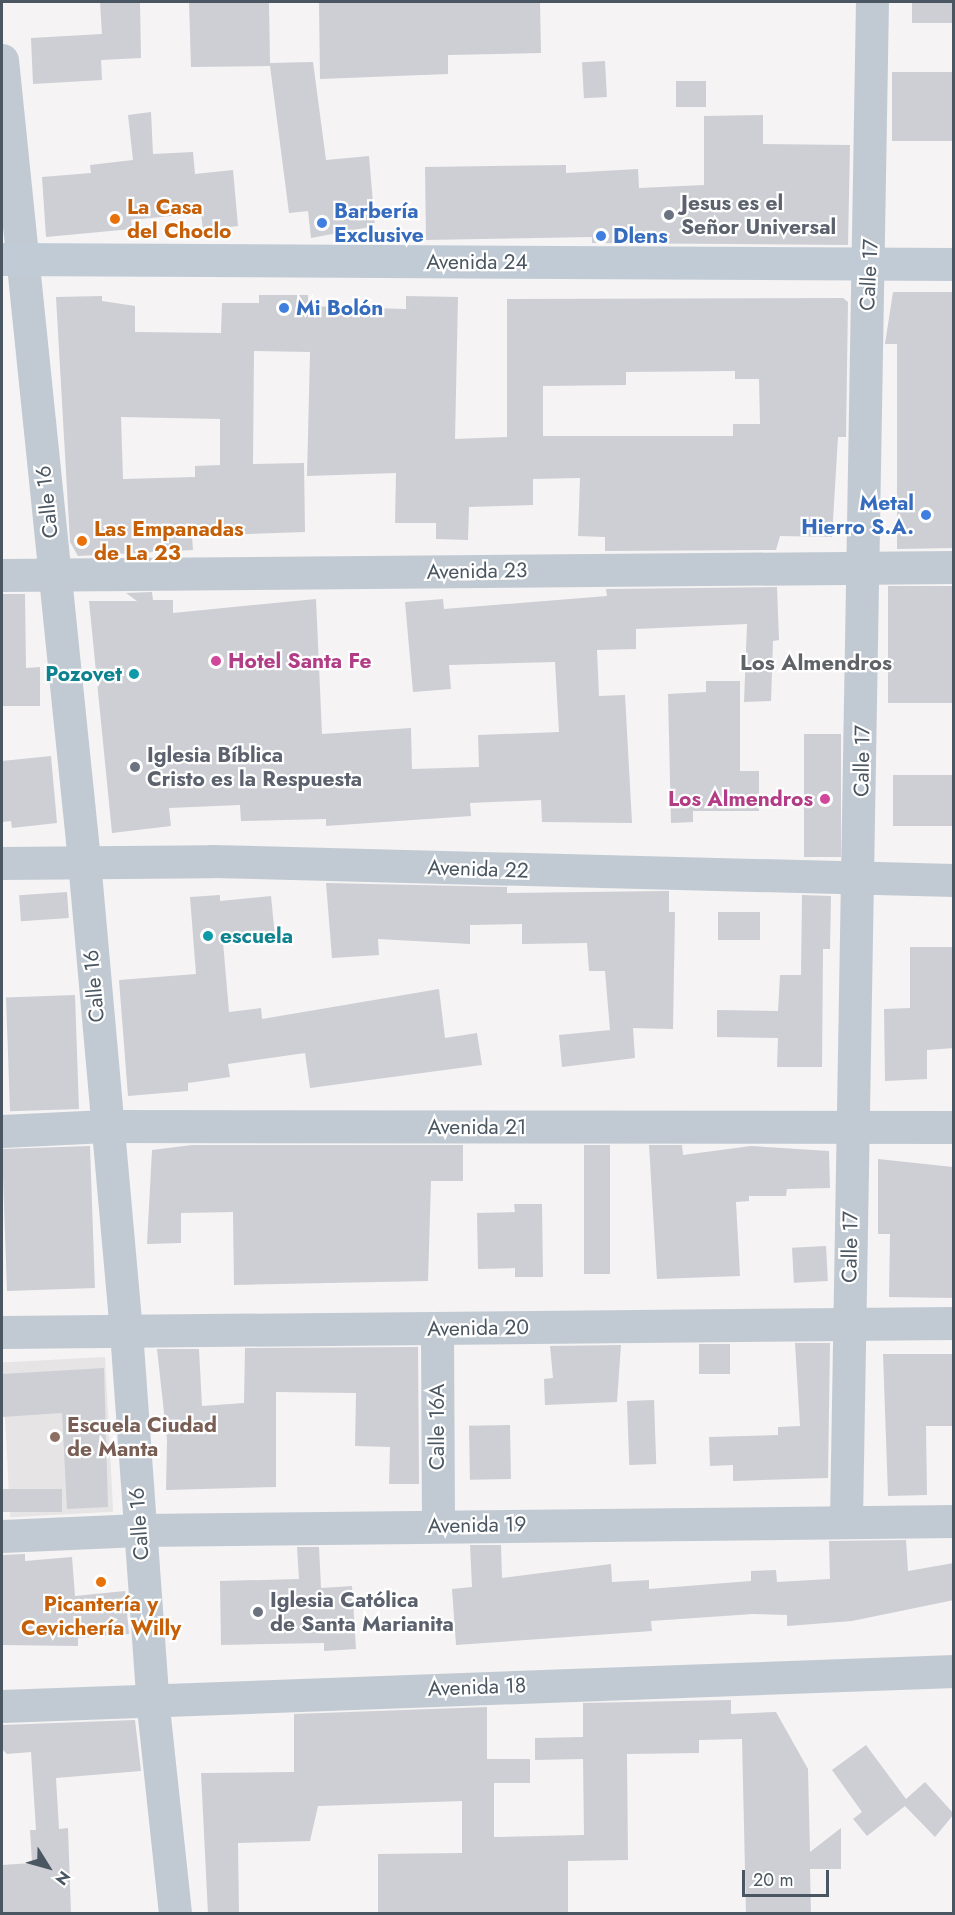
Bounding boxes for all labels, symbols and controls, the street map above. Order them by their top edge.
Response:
place label: Jesus es el Señor Universal [681,190,836,240]
place label: La Casa del Choclo [127,194,231,244]
place label: Barbería Exclusive [334,198,424,248]
marker: Jesus es el Señor Universal [662,208,676,222]
marker: La Casa del Choclo [108,212,122,226]
marker: Barbería Exclusive [315,216,329,230]
place label: Dlens [613,223,668,249]
marker: Dlens [594,229,608,243]
street label: Calle 17 [855,239,883,311]
street label: Avenida 24 [426,249,528,275]
place label: Mi Bolón [296,295,383,321]
marker: Mi Bolón [277,301,291,315]
street label: Calle 16 [31,464,63,540]
place label: Metal Hierro S.A. [801,490,914,540]
marker: Metal Hierro S.A. [919,508,933,522]
place label: Las Empanadas de La 23 [94,516,244,566]
marker: Las Empanadas de La 23 [75,534,89,548]
street label: Avenida 23 [426,558,528,584]
place label: Hotel Santa Fe [228,648,371,674]
district label: Los Almendros [740,650,892,676]
marker: Hotel Santa Fe [209,654,223,668]
place label: Pozovet [45,661,122,687]
marker: Pozovet [127,667,141,681]
street label: Calle 17 [849,725,875,797]
place label: Iglesia Bíblica Cristo es la Respuesta [147,742,362,792]
marker: Iglesia Bíblica Cristo es la Respuesta [128,760,142,774]
place label: Los Almendros [668,786,813,812]
marker: Los Almendros [818,792,832,806]
street label: Avenida 22 [427,855,529,883]
place label: escuela [220,923,293,949]
marker: escuela [201,929,215,943]
street label: Calle 16 [78,949,110,1023]
street label: Avenida 21 [428,1114,526,1140]
street label: Calle 17 [837,1211,863,1283]
street label: Avenida 20 [427,1315,529,1341]
street label: Calle 16A [424,1384,450,1470]
place label: Escuela Ciudad de Manta [67,1412,217,1462]
marker: Escuela Ciudad de Manta [48,1430,62,1444]
street label: Calle 16 [124,1487,154,1561]
street label: Avenida 19 [427,1512,527,1538]
marker: Picantería y Cevichería Willy [94,1575,108,1589]
place label: Iglesia Católica de Santa Marianita [270,1587,454,1637]
place label: Picantería y Cevichería Willy [21,1591,181,1641]
marker: Iglesia Católica de Santa Marianita [251,1605,265,1619]
street label: Avenida 18 [427,1673,527,1701]
north arrow [18,1837,78,1897]
scale bar [745,1858,832,1896]
text: N [50,1866,76,1890]
text: 20 m [753,1867,793,1893]

